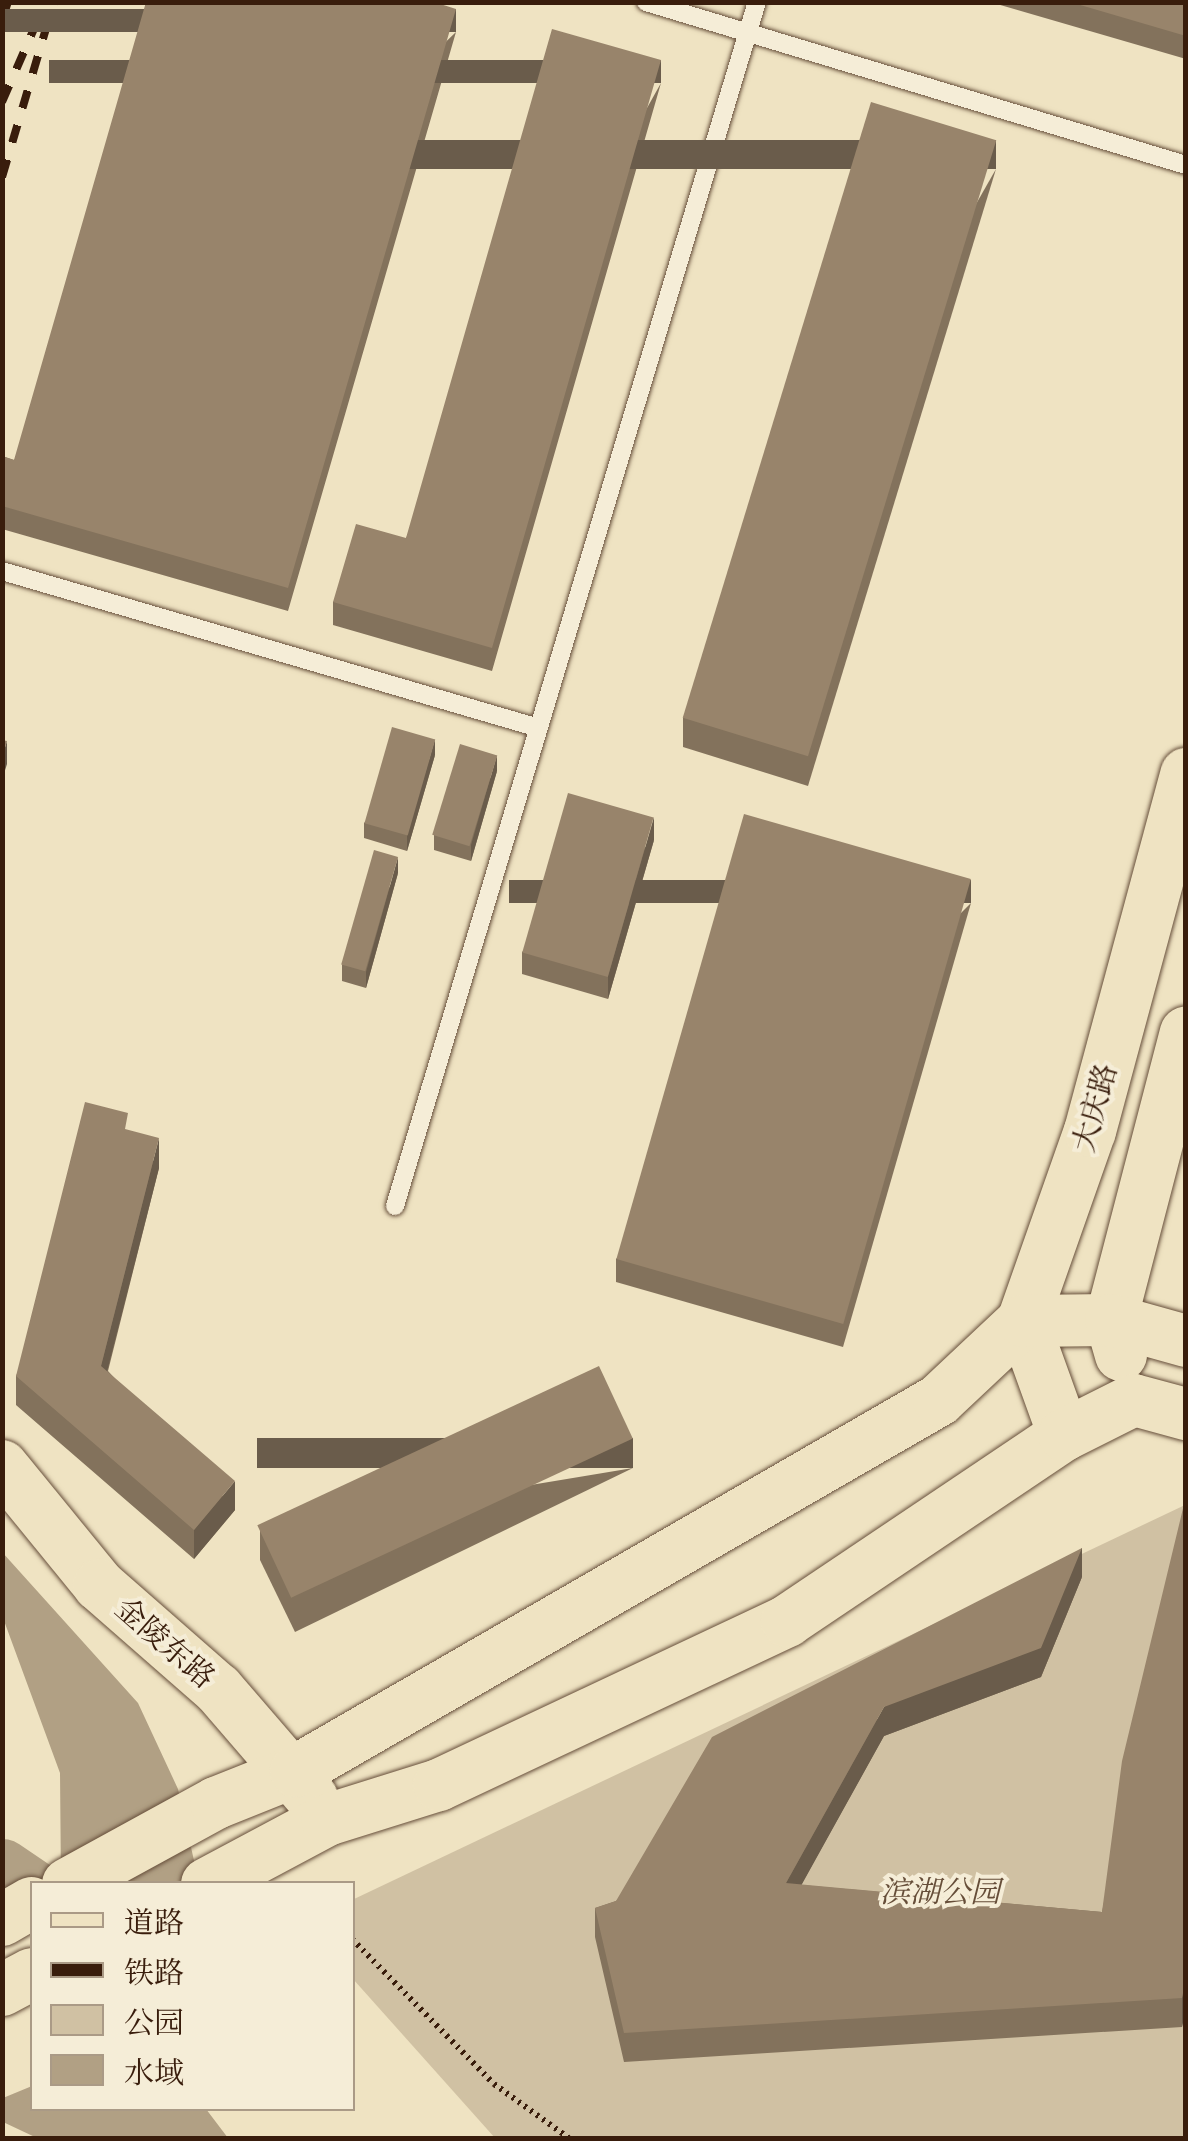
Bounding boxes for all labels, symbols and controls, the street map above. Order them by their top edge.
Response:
street label: 大庆路 [1065,1060,1125,1156]
street label: 金陵东路 [108,1590,222,1696]
park label: 滨湖公园 [880,1874,1000,1910]
legend [30,1881,355,2111]
text: 道路 [124,1905,184,1941]
text: 铁路 [124,1955,184,1991]
text: 公园 [124,2005,184,2041]
text: 水域 [124,2055,184,2091]

